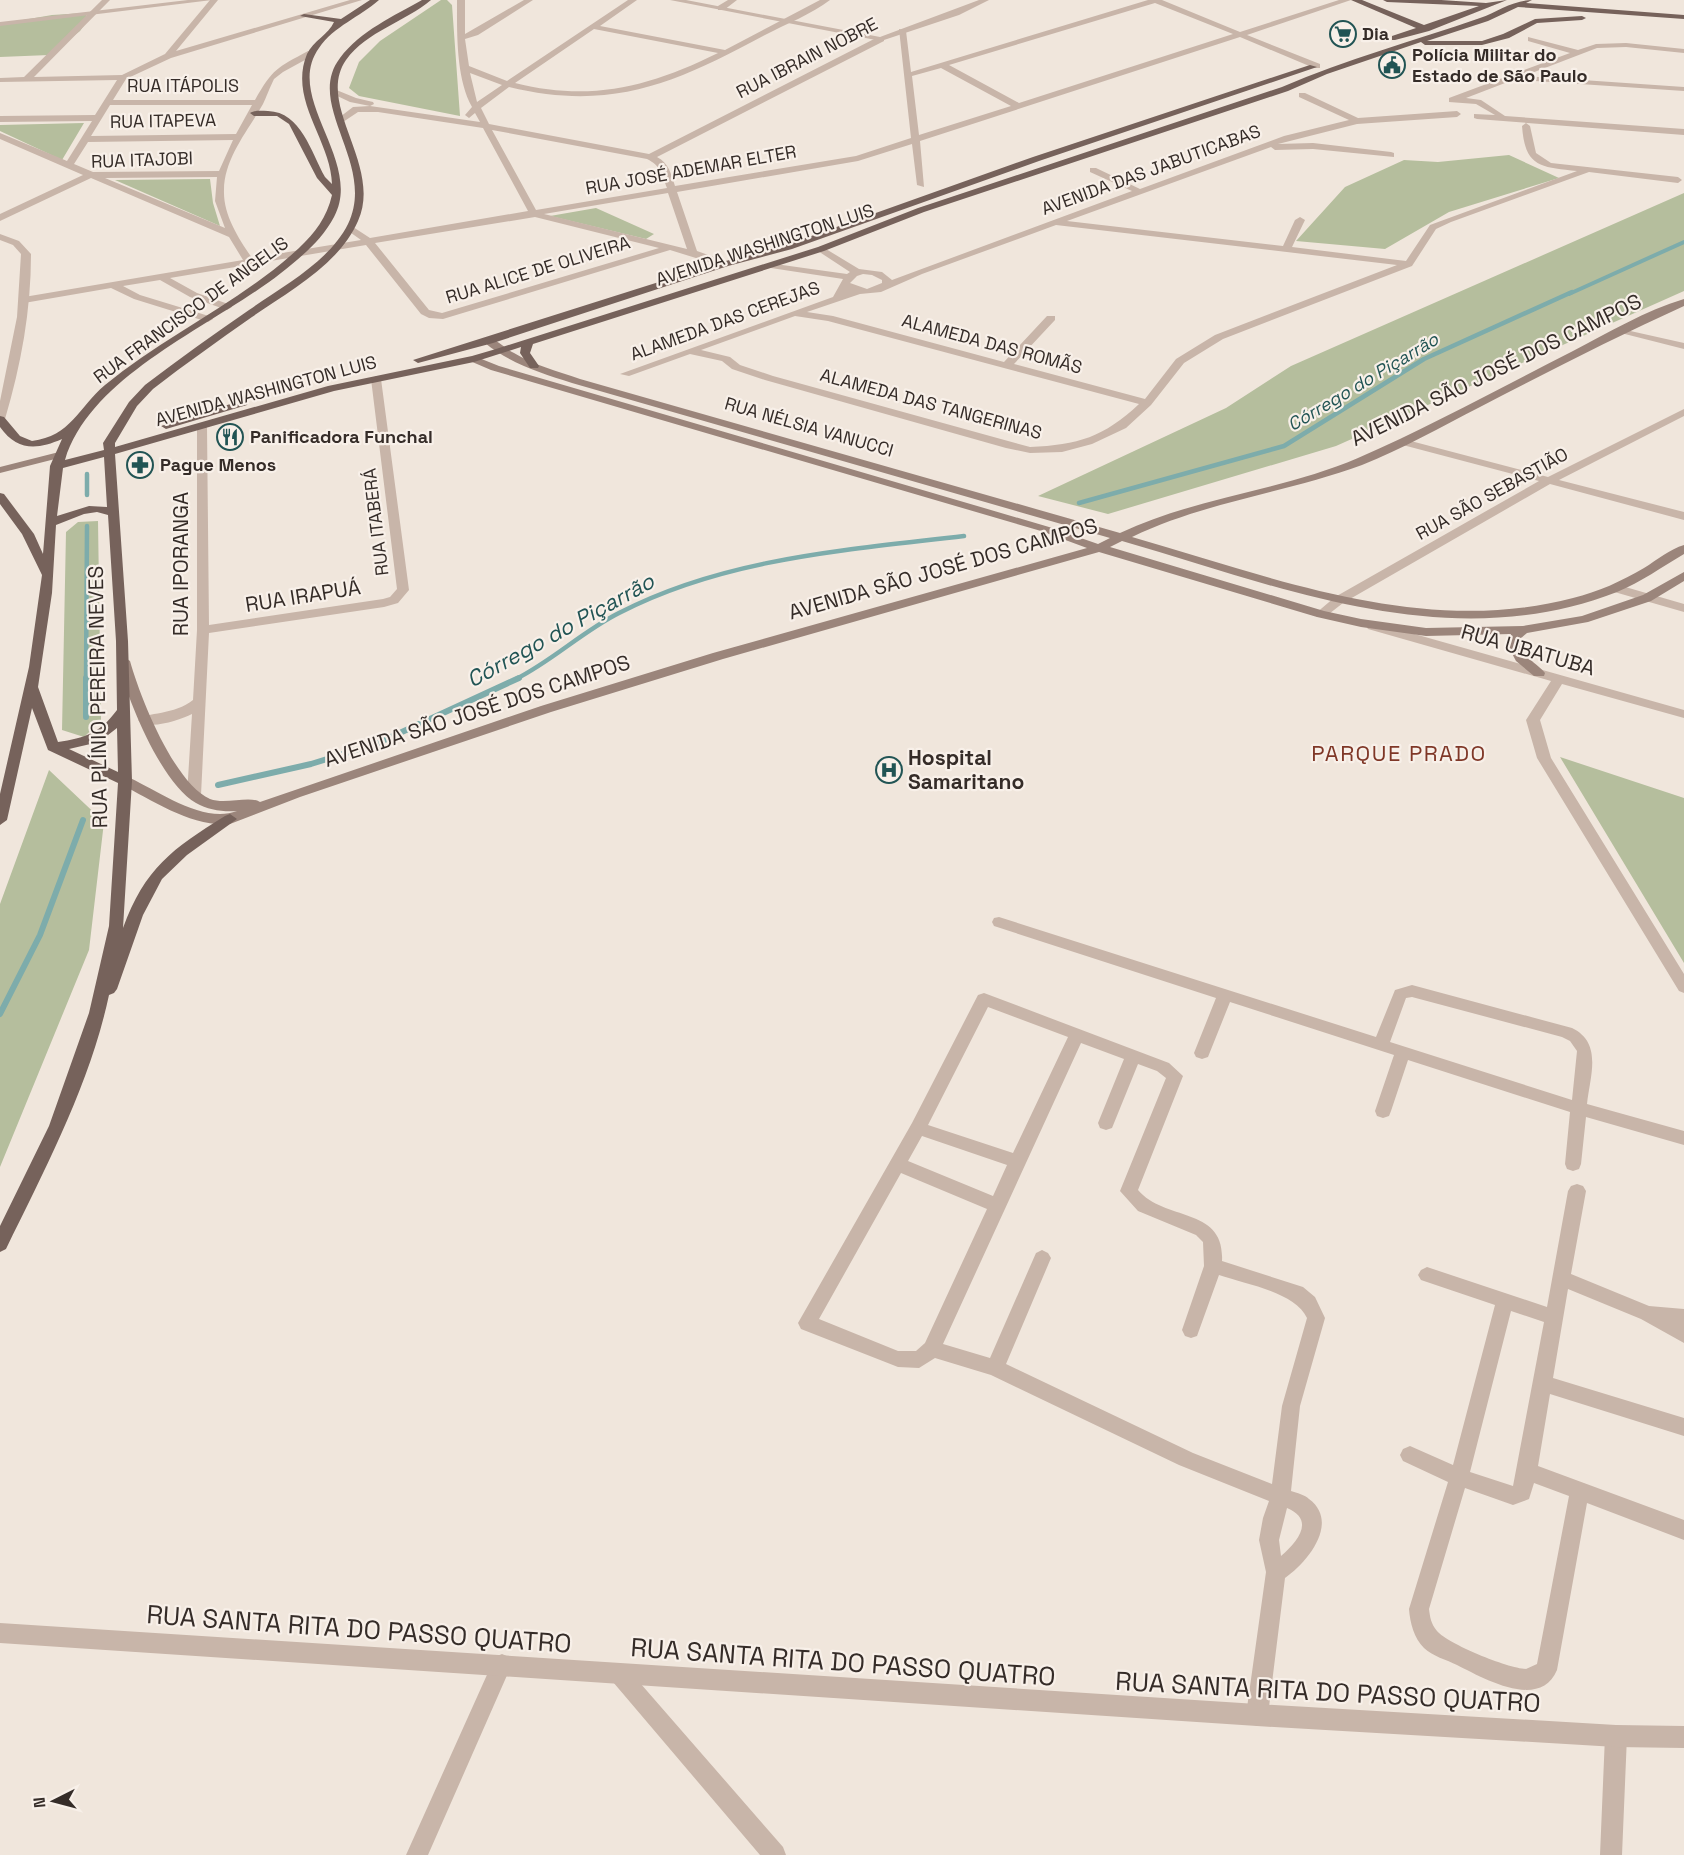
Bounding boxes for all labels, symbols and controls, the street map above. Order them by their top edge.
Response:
street label: RUA IBRAIN NOBRE [732,12,881,103]
supermarket icon: Dia [1328,19,1358,49]
place label: Dia [1362,22,1390,45]
place label: Polícia Militar do Estado de São Paulo [1412,43,1588,87]
public building icon: Polícia Militar do Estado de São Paulo [1377,50,1407,80]
street label: RUA ITÁPOLIS [127,74,239,97]
street label: RUA ITAPEVA [110,108,216,133]
street label: AVENIDA DAS JABUTICABAS [1038,119,1264,220]
street label: RUA JOSÉ ADEMAR ELTER [584,140,798,199]
street label: RUA ITAJOBI [91,146,193,173]
street label: AVENIDA WASHINGTON LUIS [653,198,877,291]
street label: RUA ALICE DE OLIVEIRA [443,230,633,309]
street label: RUA FRANCISCO DE ANGELIS [89,231,293,388]
street label: ALAMEDA DAS CEREJAS [627,276,823,366]
street label: AVENIDA SÃO JOSÉ DOS CAMPOS [1346,287,1646,452]
street label: ALAMEDA DAS ROMÃS [899,308,1085,379]
water label: Córrego do Piçarrão [1283,327,1443,436]
street label: AVENIDA WASHINGTON LUIS [153,350,379,431]
street label: ALAMEDA DAS TANGERINAS [818,363,1044,444]
street label: RUA NÉLSIA VANUCCI [722,391,896,462]
restaurant icon: Panificadora Funchal [215,422,245,452]
place label: Panificadora Funchal [250,425,433,448]
street label: RUA SÃO SEBASTIÃO [1412,442,1572,545]
pharmacy icon: Pague Menos [125,450,155,480]
place label: Pague Menos [160,453,276,476]
street label: RUA ITABERÁ [357,467,394,577]
street label: RUA IPORANGA [167,492,194,636]
street label: AVENIDA SÃO JOSÉ DOS CAMPOS [785,511,1100,626]
street label: RUA PLÍNIO PEREIRA NEVES [82,565,113,829]
water label: Córrego do Piçarrão [461,566,660,693]
street label: RUA IRAPUÁ [243,573,363,618]
street label: RUA UBATUBA [1458,618,1598,682]
street label: AVENIDA SÃO JOSÉ DOS CAMPOS [320,648,633,773]
district label: PARQUE PRADO [1311,739,1487,767]
place label: Hospital Samaritano [908,744,1024,795]
hospital icon: Hospital Samaritano [874,755,904,785]
street label: RUA SANTA RITA DO PASSO QUATRO [145,1597,573,1661]
street label: RUA SANTA RITA DO PASSO QUATRO [629,1630,1057,1694]
street label: RUA SANTA RITA DO PASSO QUATRO [1114,1664,1542,1720]
north arrow [24,1771,84,1831]
text: N [29,1796,51,1809]

